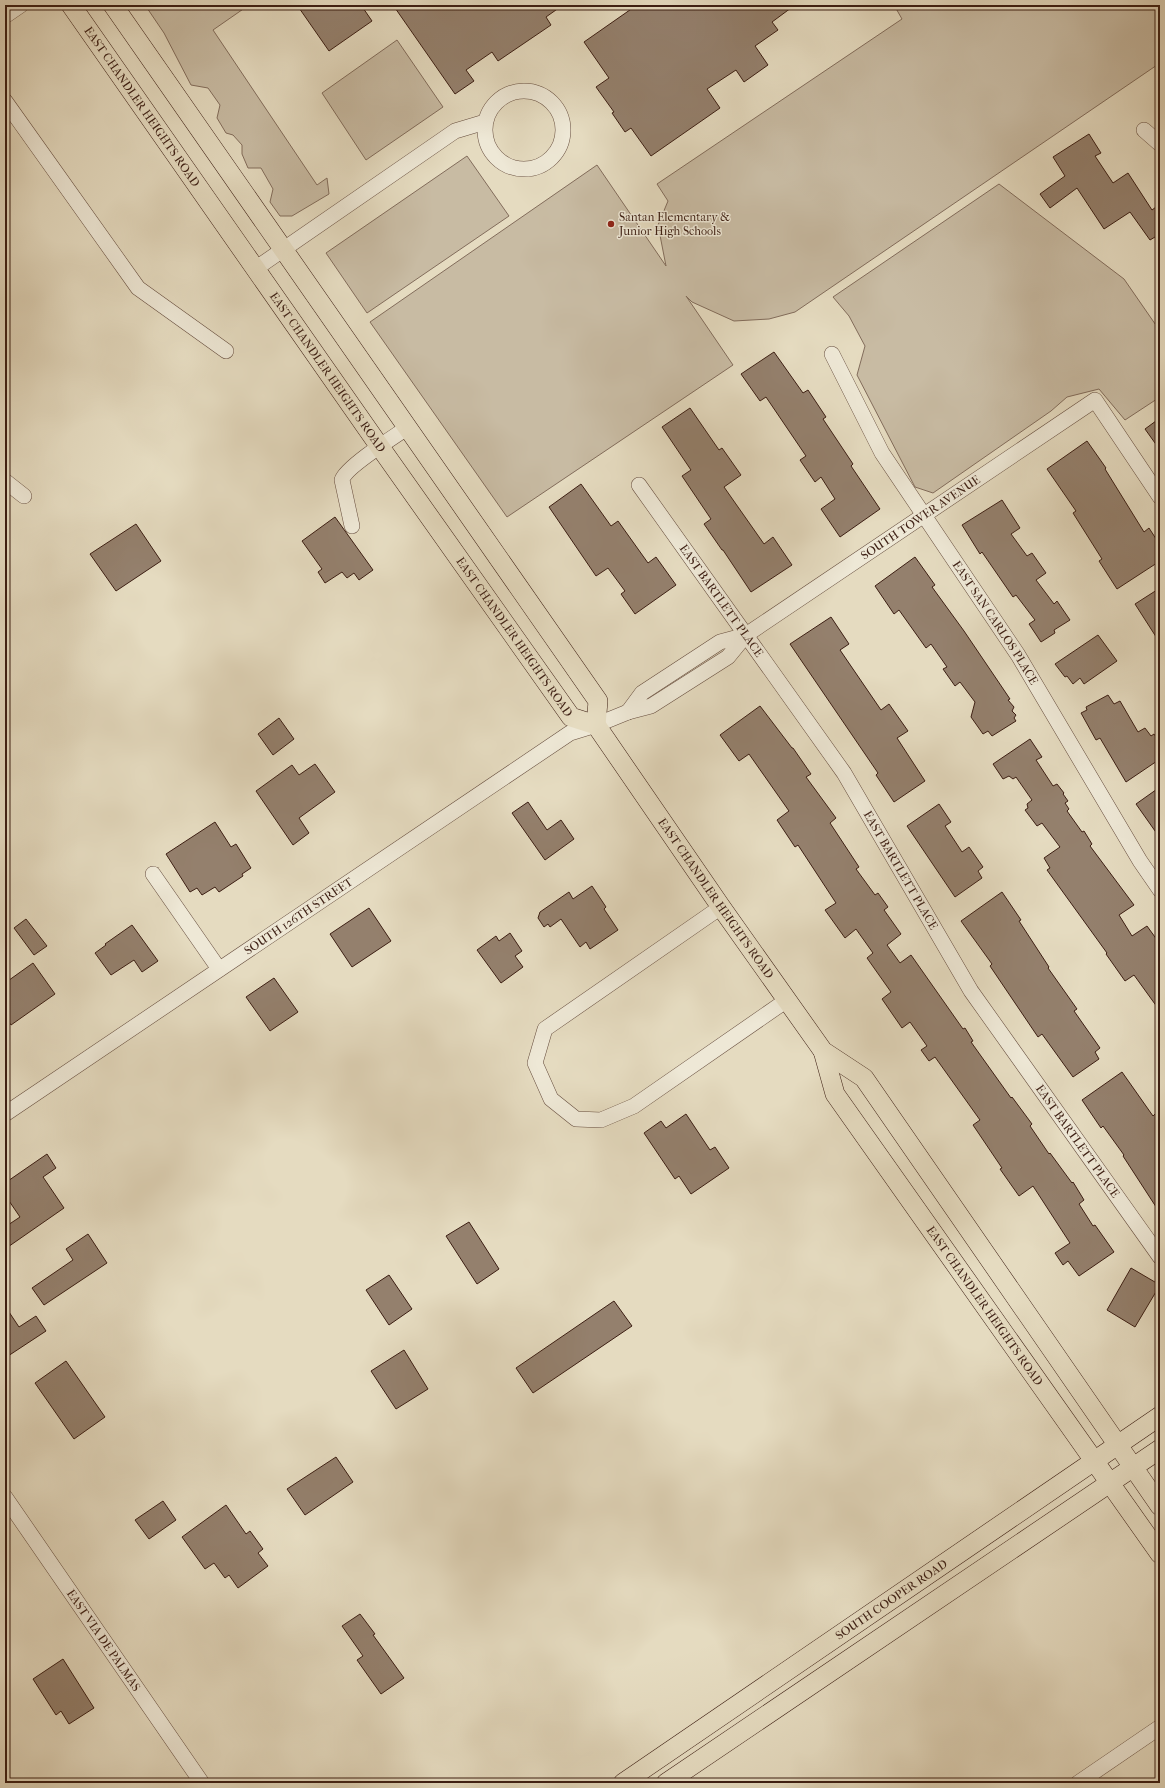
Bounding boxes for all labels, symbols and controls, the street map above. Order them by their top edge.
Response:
street label: EAST CHANDLER HEIGHTS ROAD [81,24,203,189]
place label: Santan Elementary & Junior High Schools [618,210,730,238]
marker: Santan Elementary & Junior High Schools [606,219,616,229]
street label: EAST CHANDLER HEIGHTS ROAD [267,289,388,455]
street label: SOUTH TOWER AVENUE [858,472,983,563]
street label: EAST BARTLETT PLACE [676,542,766,660]
street label: EAST CHANDLER HEIGHTS ROAD [453,554,576,719]
street label: EAST SAN CARLOS PLACE [950,558,1041,687]
street label: EAST BARTLETT PLACE [861,808,941,932]
street label: EAST CHANDLER HEIGHTS ROAD [655,816,776,981]
street label: SOUTH 126TH STREET [242,874,356,958]
street label: EAST BARTLETT PLACE [1033,1082,1123,1200]
street label: EAST CHANDLER HEIGHTS ROAD [923,1223,1046,1388]
street label: SOUTH COOPER ROAD [833,1557,950,1643]
street label: EAST VIA DE PALMAS [64,1587,144,1694]

